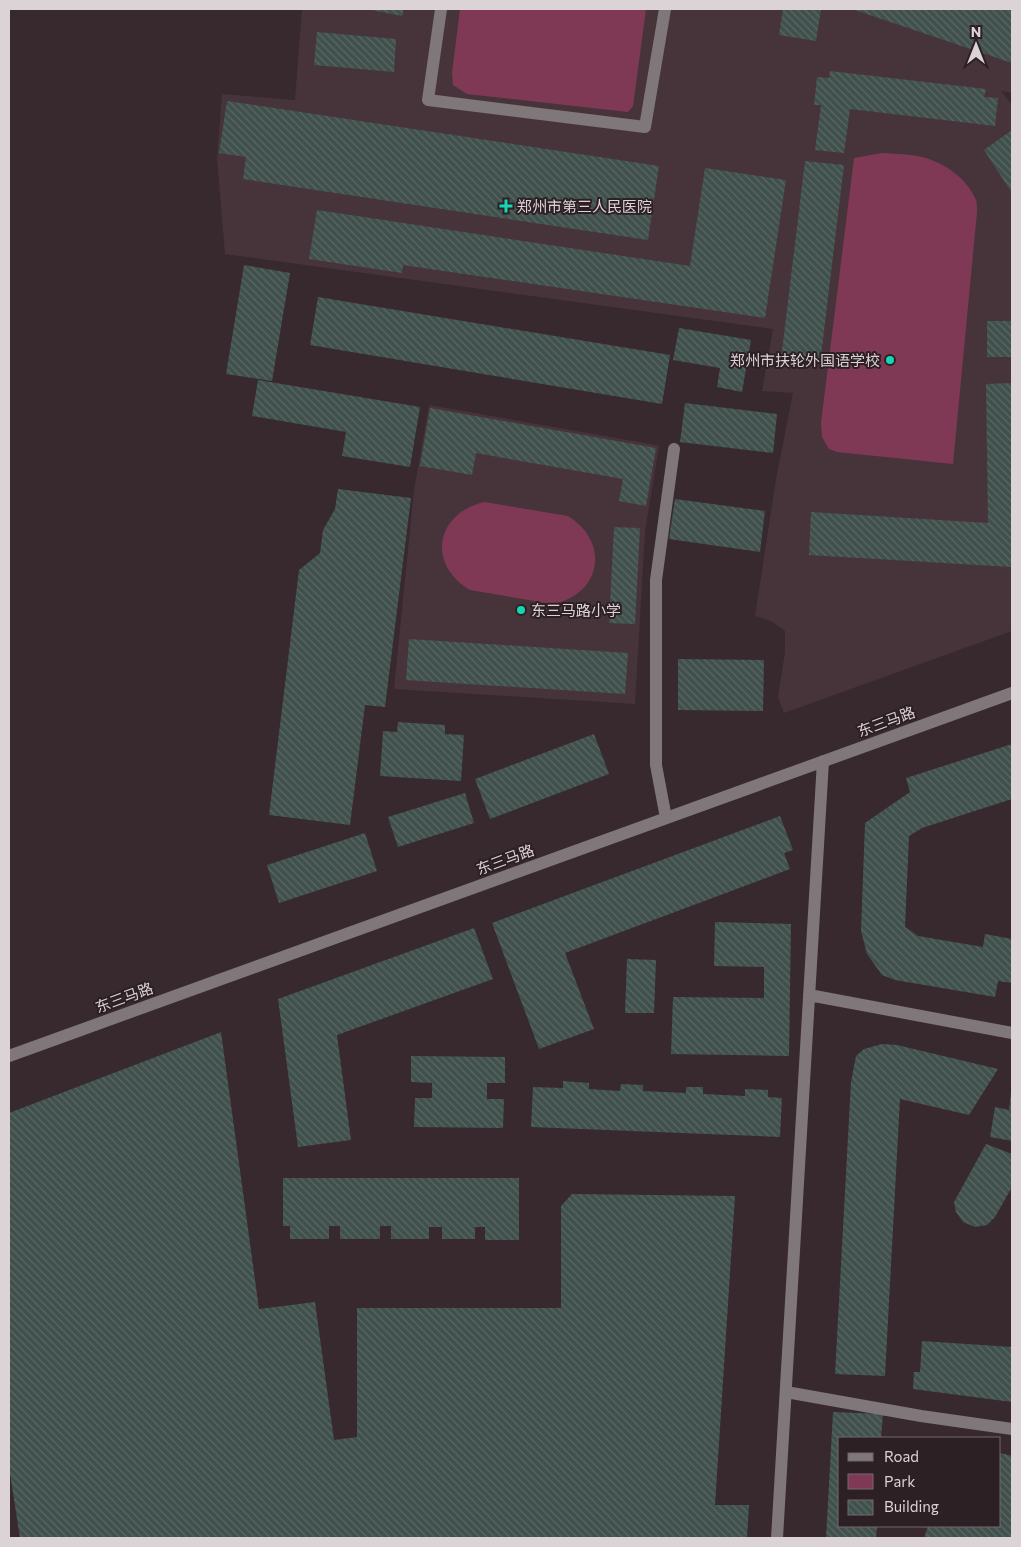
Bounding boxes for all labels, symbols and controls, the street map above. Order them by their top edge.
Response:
north arrow [951,20,1001,70]
text: N [971,23,981,40]
place label: 郑州市第三人民医院 [517,197,652,215]
marker: 郑州市第三人民医院 [499,199,513,213]
place label: 郑州市扶轮外国语学校 [730,351,880,369]
marker: 郑州市扶轮外国语学校 [884,354,896,366]
place label: 东三马路小学 [531,601,621,619]
marker: 东三马路小学 [515,604,527,616]
street label: 东三马路 [855,702,917,740]
street label: 东三马路 [474,840,536,878]
street label: 东三马路 [93,978,155,1016]
legend [838,1437,1001,1527]
text: Road [884,1447,919,1465]
text: Park [884,1472,915,1490]
text: Building [884,1497,939,1515]

